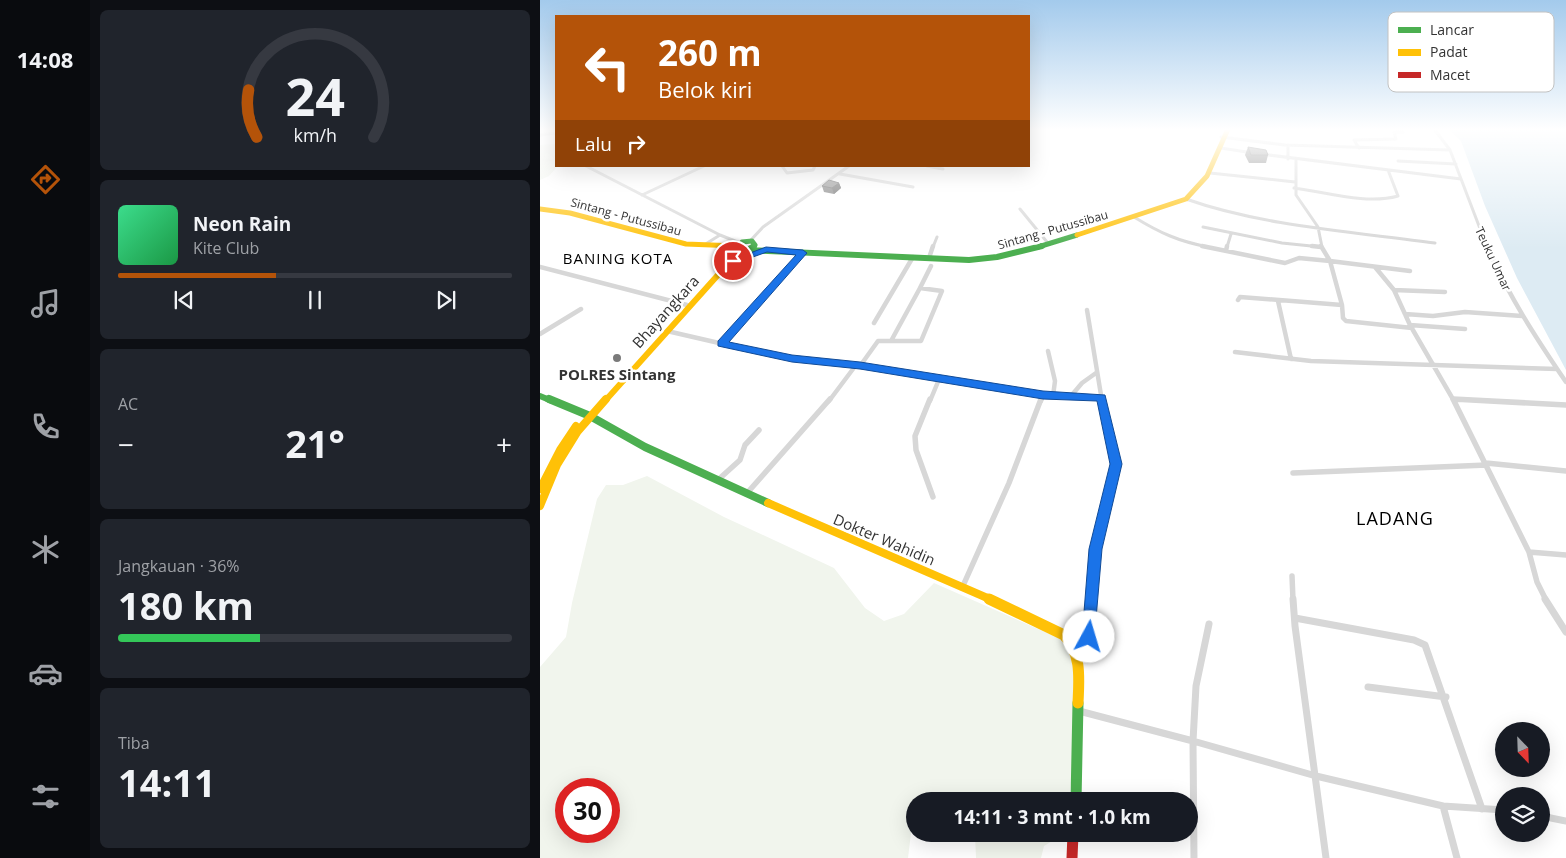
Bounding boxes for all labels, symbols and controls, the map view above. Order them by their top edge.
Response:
legend [1388,12,1554,92]
text: Lancar [1430,20,1474,39]
text: 260 m [658,29,762,76]
icon: left [575,35,640,100]
text: Padat [1430,42,1468,61]
text: 14:08 [17,44,73,74]
text: 24 [285,60,345,131]
text: Macet [1430,65,1470,84]
text: Belok kiri [658,74,752,104]
text: km/h [293,123,337,147]
icon: right [622,130,650,158]
text: Lalu [575,131,612,157]
icon: directions [28,162,63,197]
street label: Sintang - Putussibau [569,194,683,239]
street label: Sintang - Putussibau [996,206,1110,253]
text: Neon Rain [193,211,291,237]
street label: Teuku Umar [1471,224,1516,294]
text: Kite Club [193,237,259,259]
pin [712,240,754,282]
icon: arrive [719,247,747,275]
district label: BANING KOTA [563,248,673,268]
street label: Bhayangkara [627,271,703,352]
icon: music [28,286,63,321]
icon: previous [170,286,198,314]
icon: pause [301,286,329,314]
icon: next [432,286,460,314]
marker: POLRES Sintang [611,352,623,364]
place label: POLRES Sintang [559,364,676,384]
text: AC [118,393,138,415]
icon: phone [28,409,63,444]
text: 21° [285,417,345,469]
text: − [118,425,134,463]
text: + [496,425,512,463]
district label: LADANG [1356,506,1434,530]
street label: Dokter Wahidin [830,509,938,570]
icon: climate [28,532,63,567]
text: Jangkauan · 36% [118,555,240,577]
text: 180 km [118,579,254,631]
position arrow [1062,610,1114,662]
icon: car [28,656,63,691]
north arrow [1495,722,1550,778]
map controls [1495,722,1550,842]
text: Tiba [118,732,150,754]
text: 14:11 [118,756,216,808]
speed limit sign: 30 [555,778,620,843]
icon: filters [28,779,63,814]
button: layers [1495,787,1550,842]
text: 14:11 · 3 mnt · 1.0 km [953,804,1151,830]

